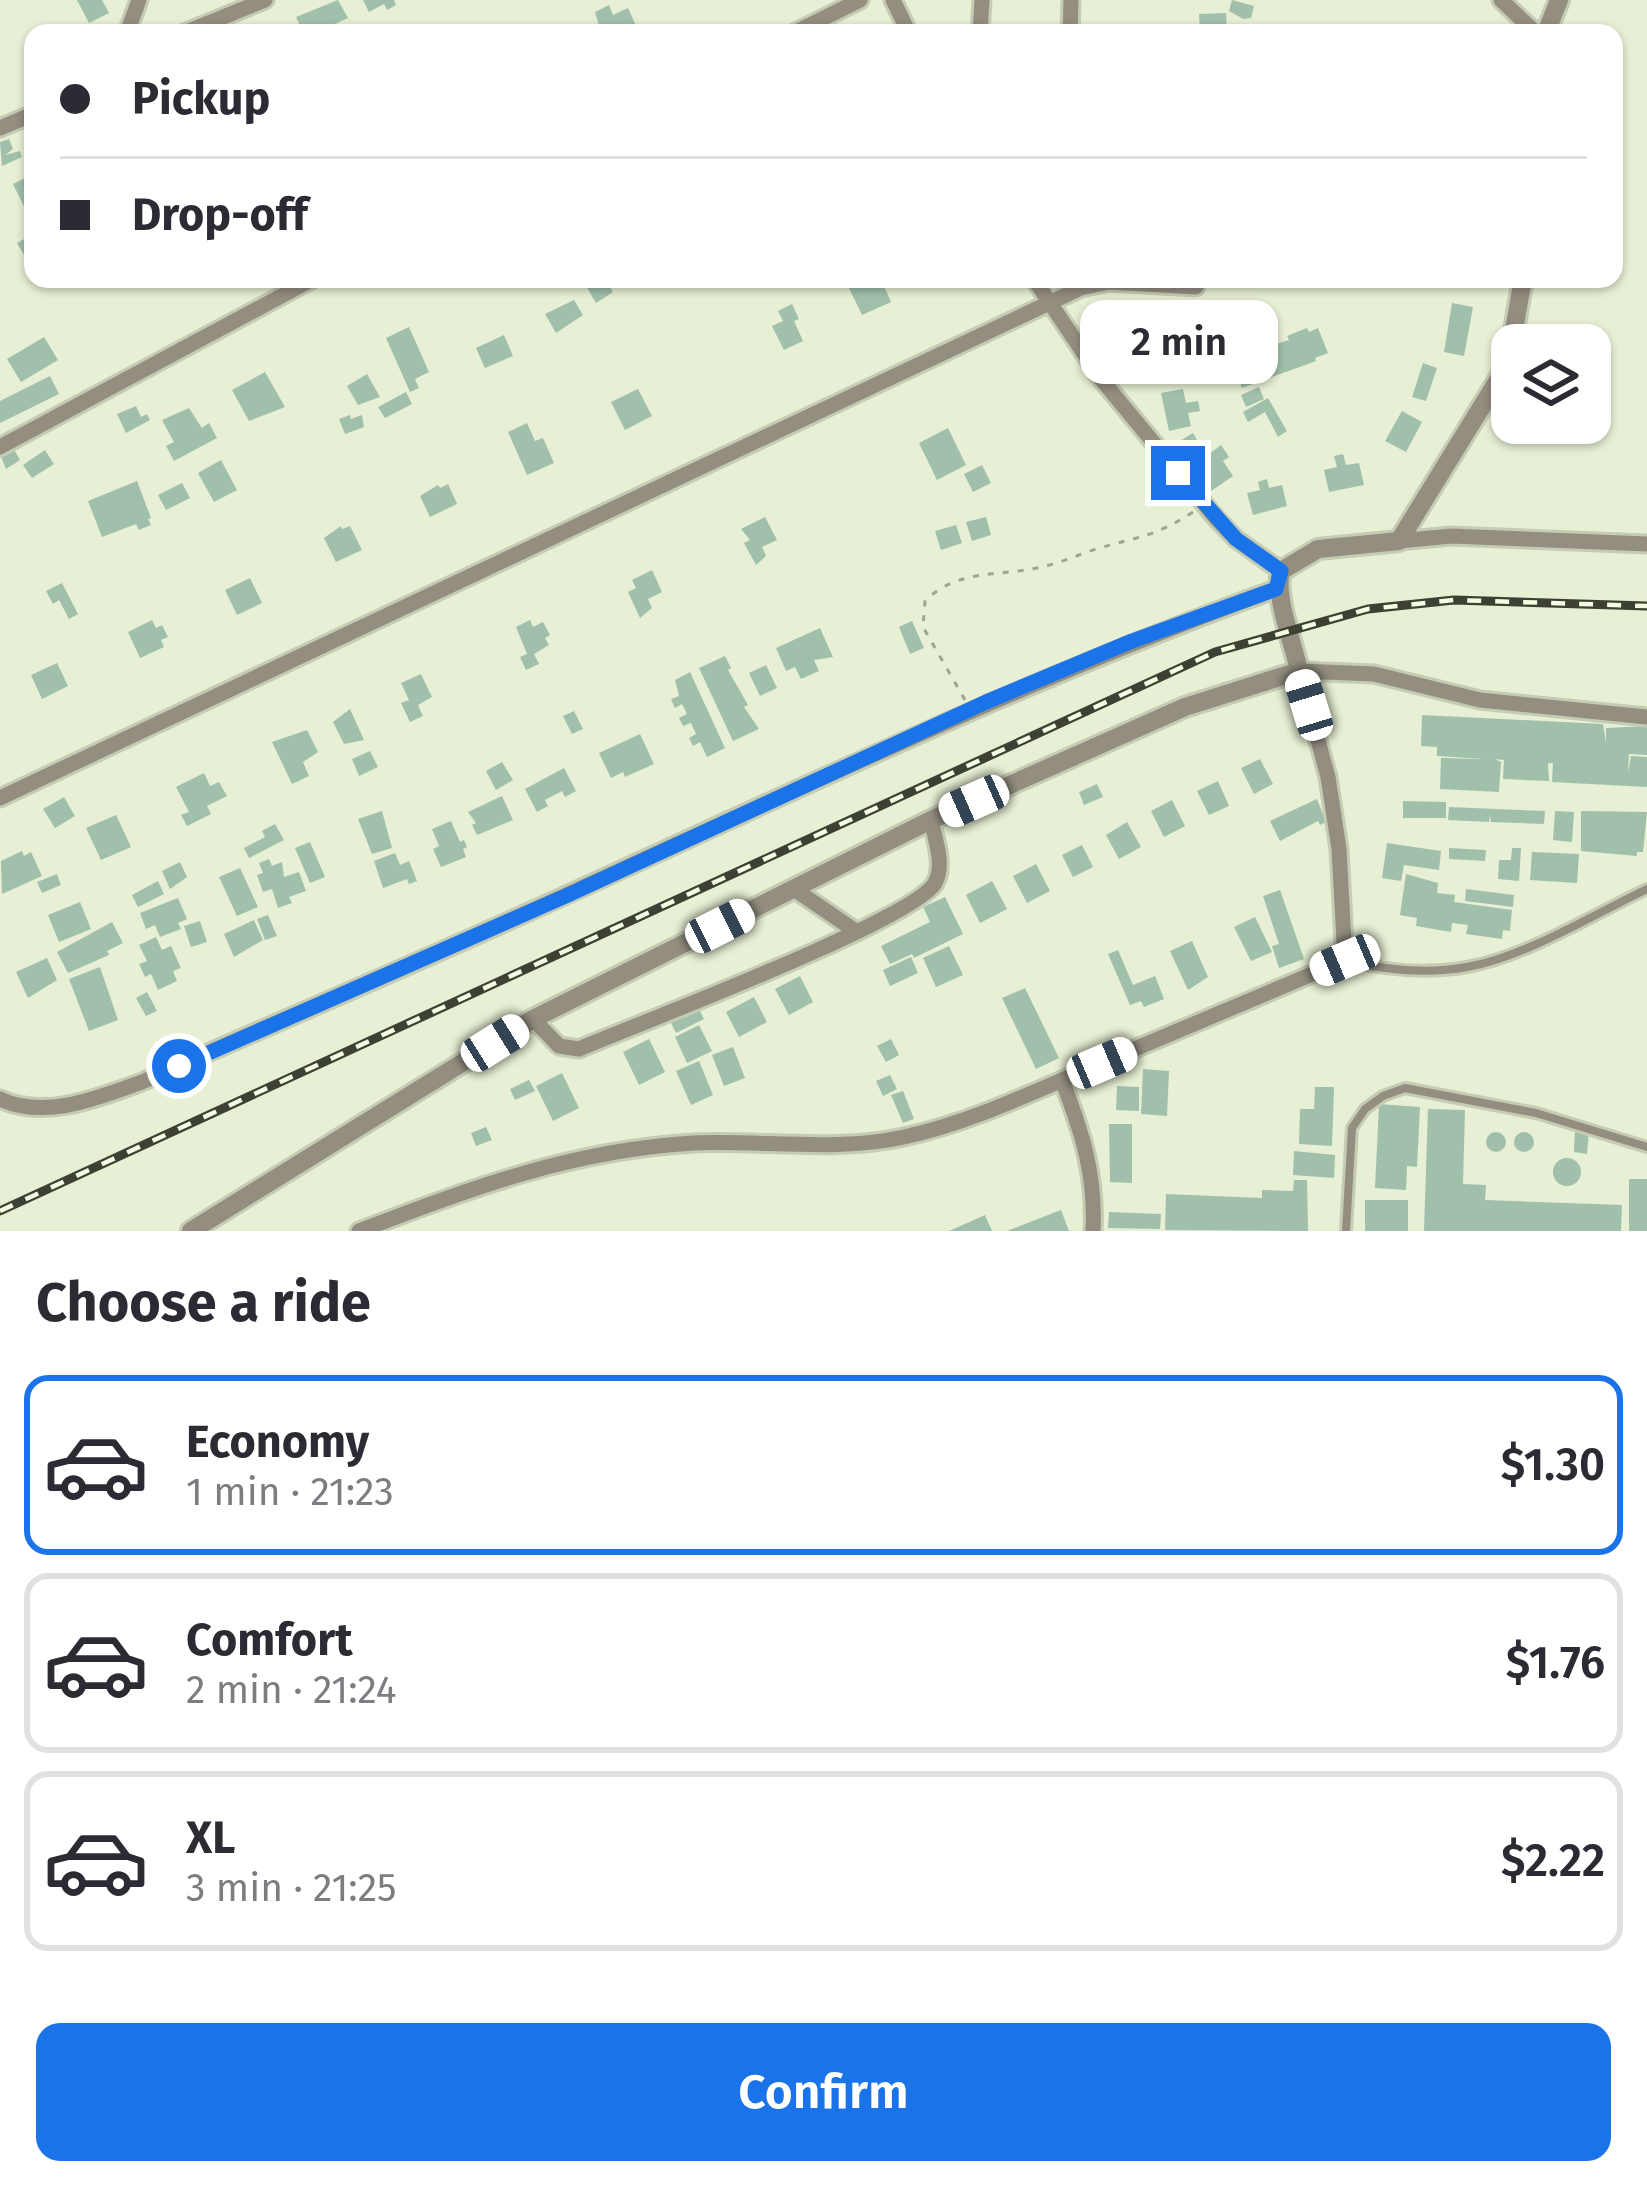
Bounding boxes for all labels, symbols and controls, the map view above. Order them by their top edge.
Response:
text: Pickup [132,72,270,126]
text: Drop-off [132,188,308,242]
callout: 2 min [1079,299,1277,383]
text: 2 min [1131,319,1227,365]
map controls [1491,324,1611,444]
button: layers [1491,324,1611,444]
route end [1151,446,1205,500]
car [1281,665,1337,745]
car [934,770,1014,832]
car [680,894,760,958]
car [1305,929,1385,991]
car [455,1009,535,1077]
car [1062,1032,1142,1094]
route start [152,1039,206,1093]
text: Choose a ride [36,1271,371,1335]
icon: car [42,1411,150,1519]
text: Economy [186,1415,369,1469]
text: $1.30 [1501,1438,1605,1492]
text: 1 min · 21:23 [186,1469,394,1515]
icon: car [42,1609,150,1717]
text: Comfort [186,1613,353,1667]
text: $1.76 [1506,1636,1605,1690]
text: 2 min · 21:24 [186,1667,397,1713]
icon: car [42,1807,150,1915]
text: XL [186,1811,235,1865]
text: $2.22 [1501,1834,1605,1888]
text: 3 min · 21:25 [186,1865,397,1911]
button: Confirm [36,2023,1611,2161]

